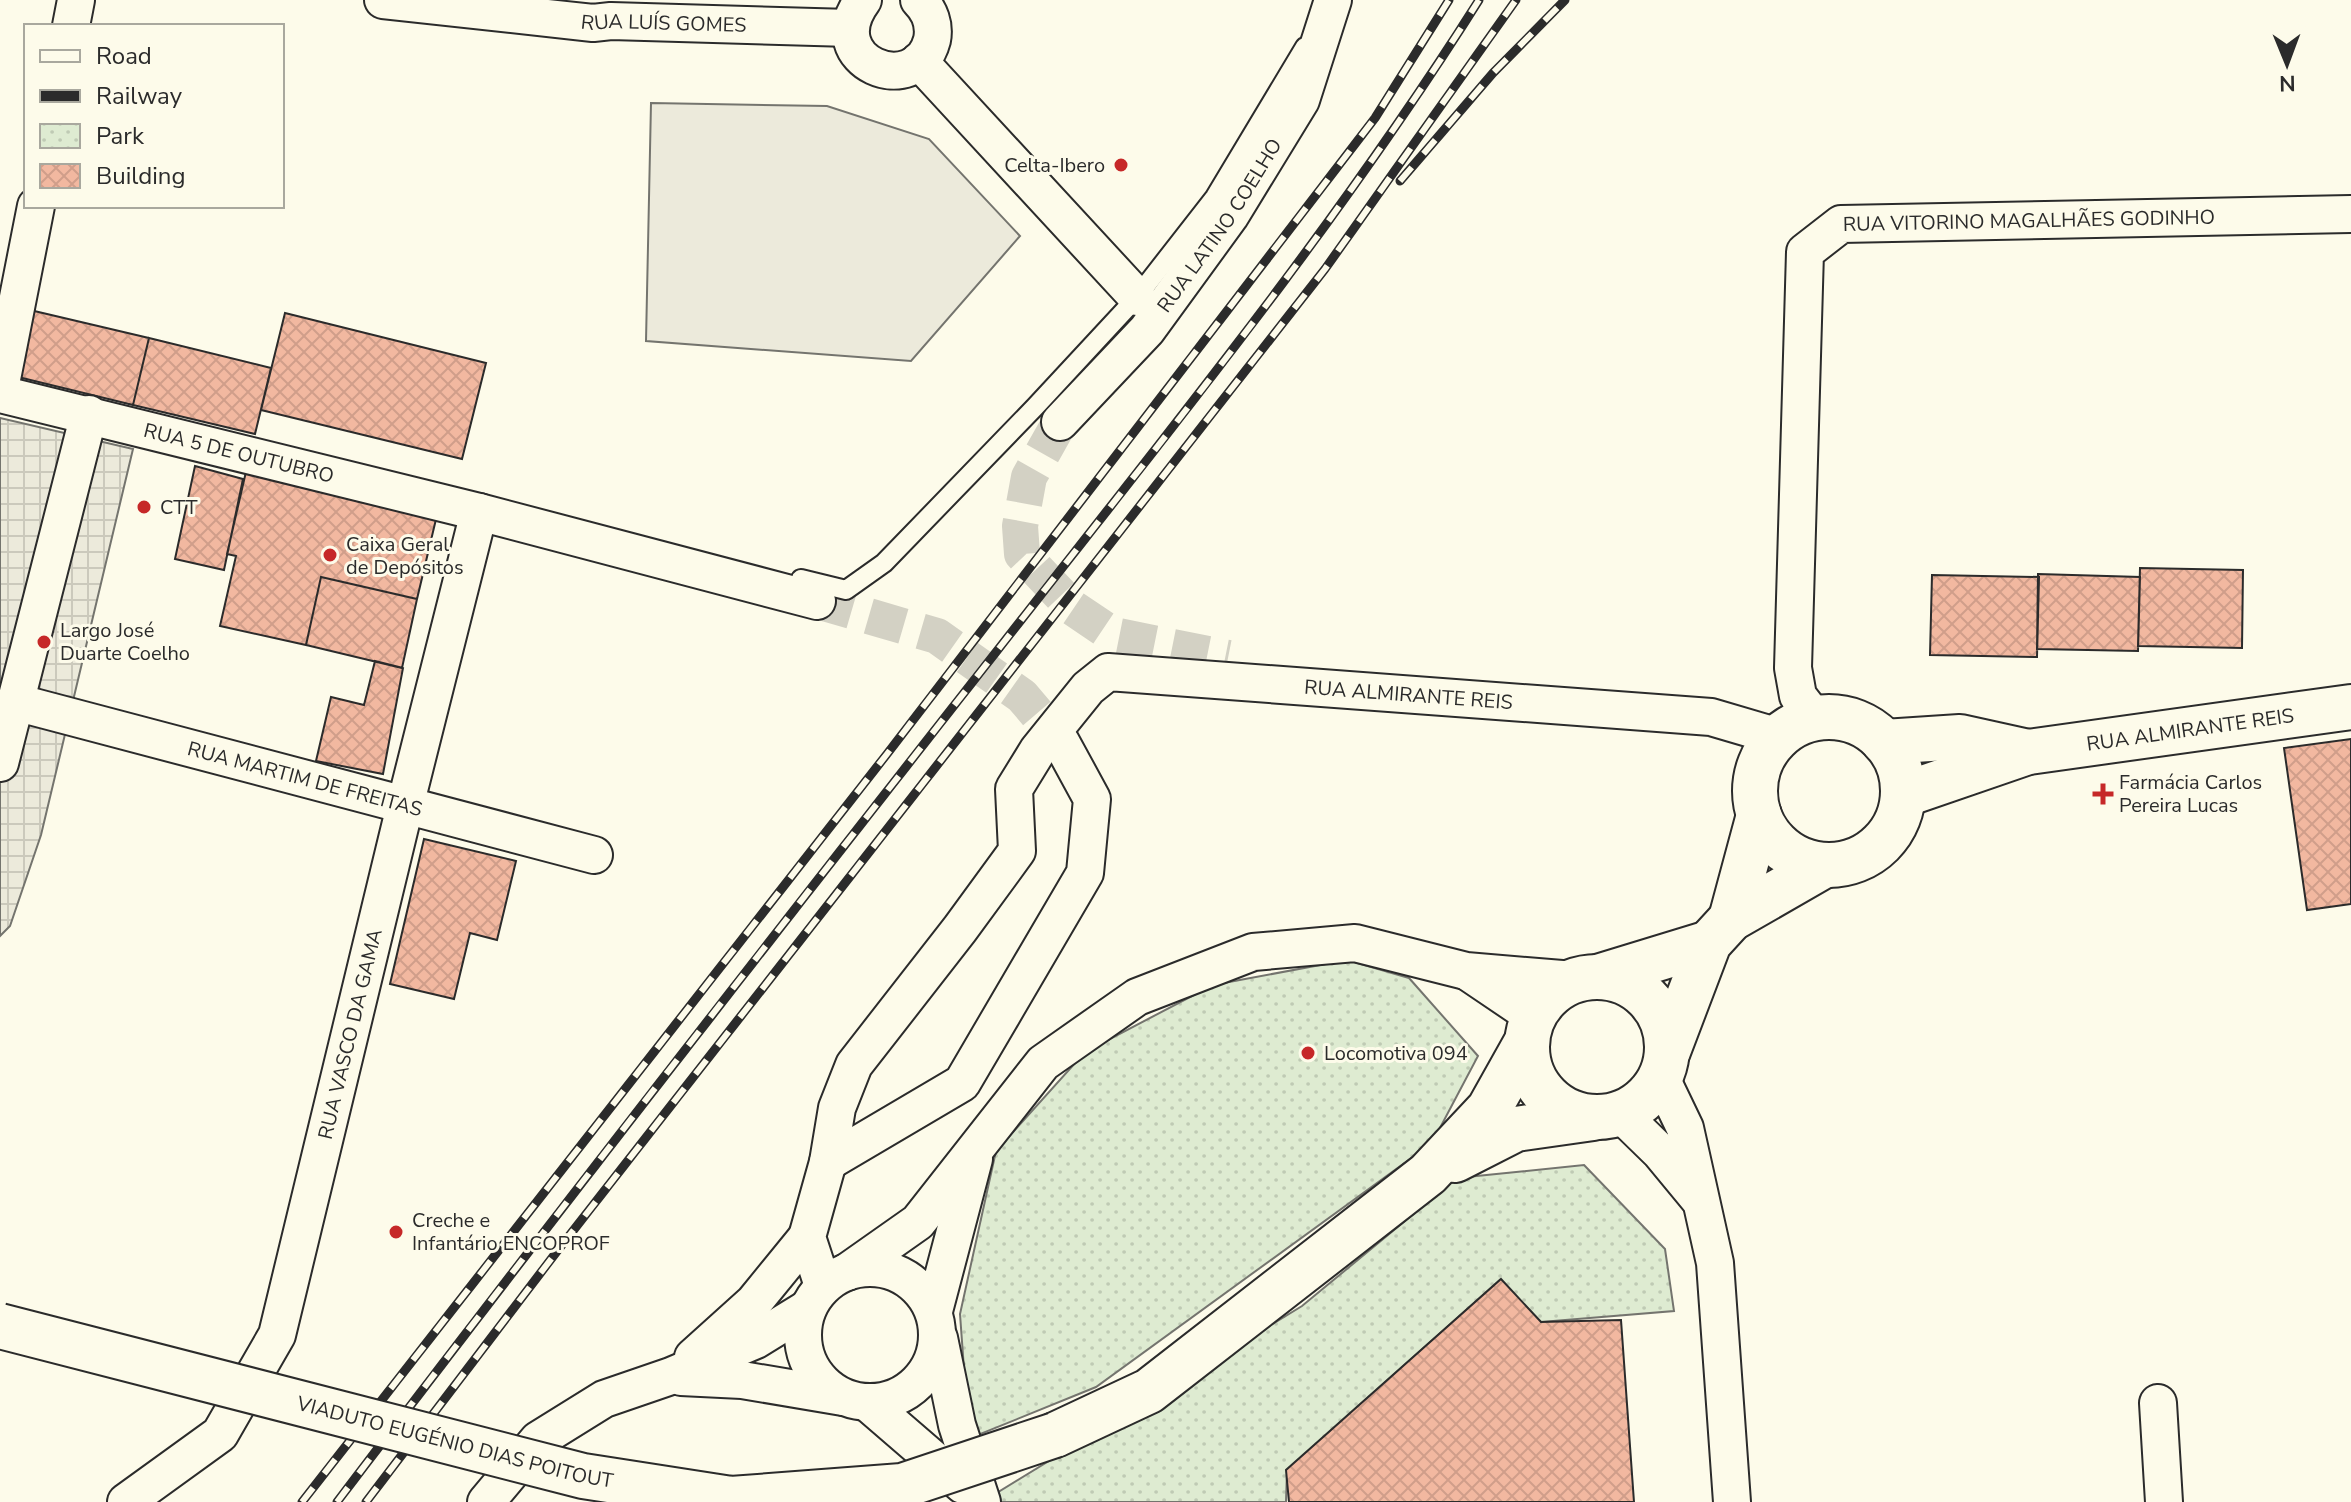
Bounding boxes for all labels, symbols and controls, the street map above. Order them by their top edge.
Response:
street label: RUA LUÍS GOMES [579,7,747,38]
legend [24,24,284,208]
north arrow [2247,24,2327,104]
text: Road [96,40,152,72]
text: N [2279,68,2296,98]
text: Railway [96,80,183,112]
text: Park [96,120,145,152]
street label: RUA LATINO COELHO [1151,133,1288,318]
place label: Celta-Ibero [1004,152,1105,179]
marker: Celta-Ibero [1112,156,1130,174]
text: Building [96,160,186,192]
street label: RUA VITORINO MAGALHÃES GODINHO [1843,203,2215,237]
street label: RUA 5 DE OUTUBRO [141,416,337,489]
place label: CTT [160,494,198,521]
marker: CTT [135,498,153,516]
place label: Caixa Geral de Depósitos [346,531,464,581]
marker: Caixa Geral de Depósitos [321,546,339,564]
place label: Largo José Duarte Coelho [60,617,190,667]
marker: Largo José Duarte Coelho [35,633,53,651]
street label: RUA ALMIRANTE REIS [1303,673,1514,716]
street label: RUA ALMIRANTE REIS [2085,702,2296,757]
street label: RUA MARTIM DE FREITAS [185,735,425,823]
place label: Farmácia Carlos Pereira Lucas [2119,769,2262,819]
marker: Farmácia Carlos Pereira Lucas [2094,785,2112,803]
street label: RUA VASCO DA GAMA [311,926,388,1142]
place label: Locomotiva 094 [1324,1040,1468,1067]
marker: Locomotiva 094 [1299,1044,1317,1062]
place label: Creche e Infantário ENCOPROF [412,1207,610,1257]
marker: Creche e Infantário ENCOPROF [387,1223,405,1241]
street label: VIADUTO EUGÉNIO DIAS POITOUT [293,1389,615,1494]

